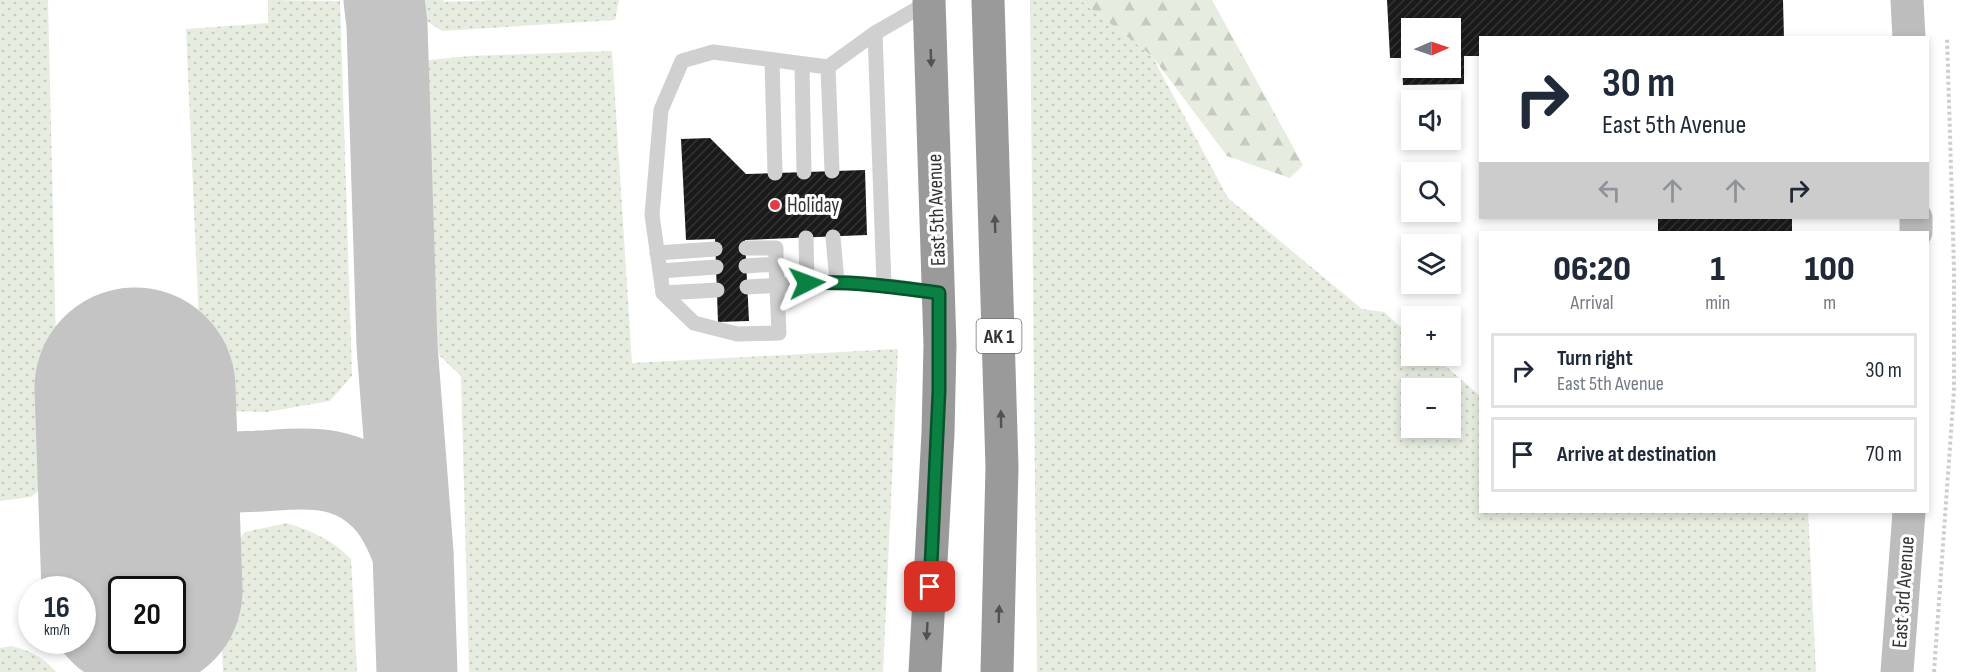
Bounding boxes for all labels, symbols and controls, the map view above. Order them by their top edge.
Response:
north arrow [1401,18,1461,78]
map controls [1401,18,1461,438]
one-way arrow [926,49,935,68]
text: 30 m [1602,58,1675,109]
icon: right [1503,60,1581,138]
button: sound [1401,90,1461,150]
text: East 5th Avenue [1602,109,1746,141]
street label: East 5th Avenue [922,153,951,266]
button: search [1401,162,1461,222]
icon: left [1593,174,1626,207]
icon: ahead [1656,174,1689,207]
icon: ahead [1719,174,1752,207]
icon: right [1782,174,1815,207]
place label: Holiday [787,193,839,218]
marker: Holiday [768,198,782,212]
one-way arrow [991,214,1000,233]
button: layers [1401,234,1461,294]
text: 06:20 [1553,248,1631,291]
text: 1 [1710,248,1725,291]
text: 100 [1805,248,1855,291]
position arrow [775,251,839,315]
text: Arrival [1571,291,1614,315]
text: min [1705,291,1730,315]
text: m [1823,291,1836,315]
button: + [1401,306,1461,366]
road number: AK 1 [976,319,1022,353]
text: Turn right [1557,345,1633,372]
icon: right [1506,354,1539,387]
text: 30 m [1865,357,1902,384]
text: East 5th Avenue [1557,372,1664,396]
button: − [1401,378,1461,438]
one-way arrow [997,409,1006,428]
icon: arrive [1506,438,1539,471]
text: Arrive at destination [1557,441,1716,468]
text: 70 m [1866,441,1902,468]
street label: East 3rd Avenue [1887,535,1920,649]
pin [904,561,955,612]
icon: arrive [913,570,946,603]
speed limit sign: 20 [108,576,186,654]
text: 16 [44,590,70,626]
one-way arrow [994,604,1004,623]
text: km/h [44,621,70,640]
one-way arrow [923,622,932,641]

